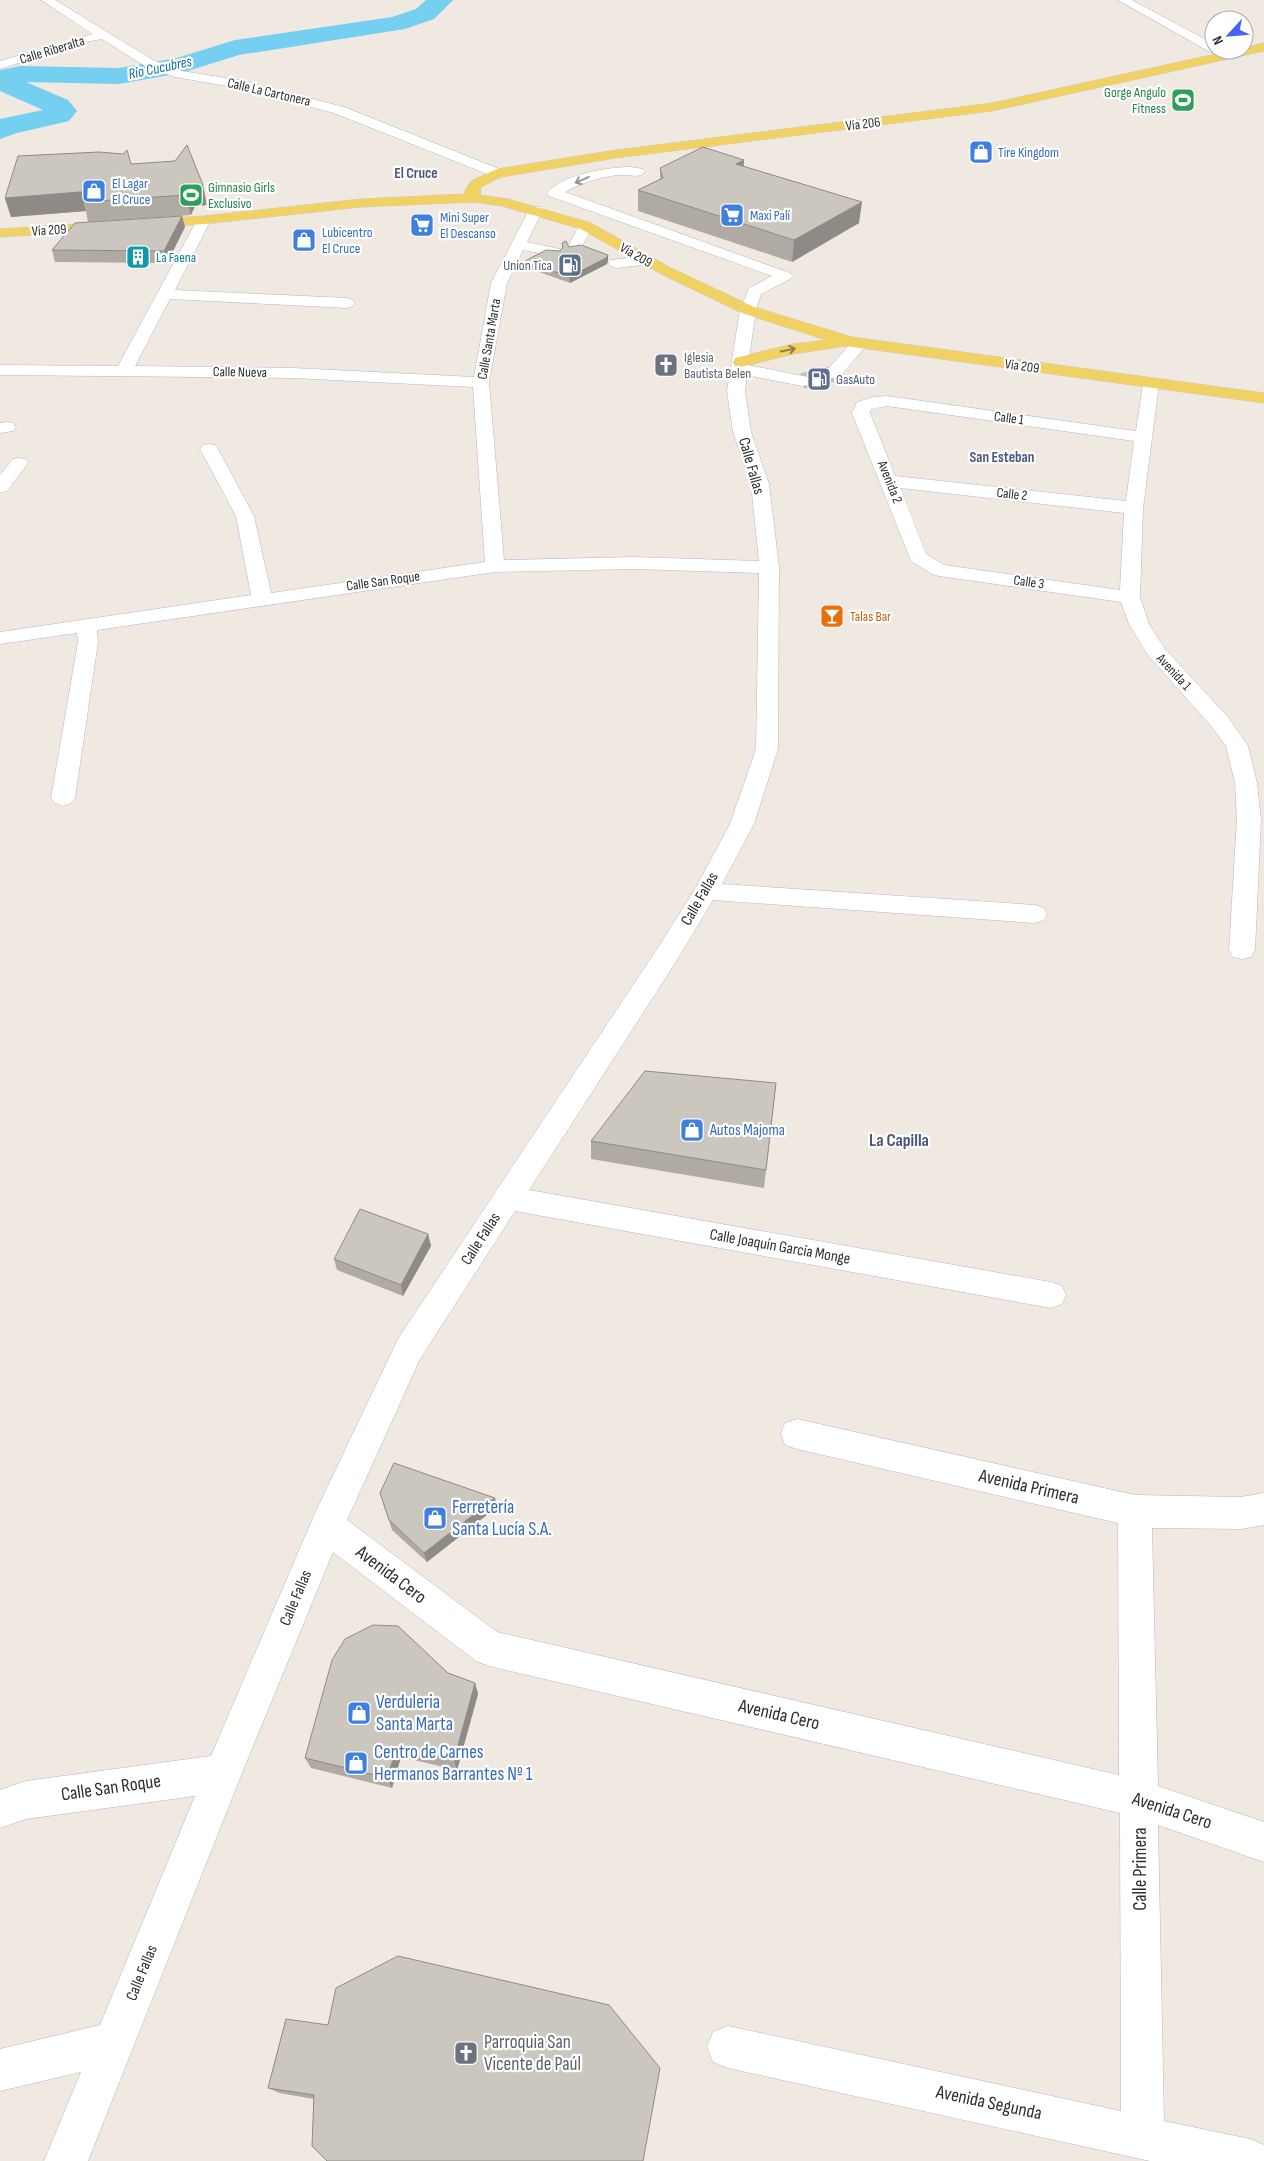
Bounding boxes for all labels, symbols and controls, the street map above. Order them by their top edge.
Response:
north arrow [1204,10,1254,60]
street label: Calle Riberalta [18,32,86,68]
text: N [1208,33,1227,48]
water label: Río Cucubres [127,52,194,84]
street label: Calle La Cartonera [226,74,312,110]
place label: Gorge Angulo Fitness [1104,84,1166,117]
sports icon: Gorge Angulo Fitness [1170,87,1196,113]
street label: Vía 206 [845,113,881,135]
shop icon: Tire Kingdom [968,139,994,165]
place label: Tire Kingdom [998,144,1059,161]
district label: El Cruce [394,164,438,183]
place label: El Lagar El Cruce [112,175,150,208]
one-way arrow [575,175,590,185]
shop icon: El Lagar El Cruce [81,178,107,204]
place label: Gimnasio Girls Exclusivo [208,179,275,212]
sports icon: Gimnasio Girls Exclusivo [178,182,204,208]
supermarket icon: Maxi Palí [719,202,745,228]
place label: Maxi Palí [750,207,791,224]
place label: Mini Super El Descanso [440,209,496,242]
supermarket icon: Mini Super El Descanso [409,212,435,238]
street label: Vía 209 [31,220,67,240]
place label: Lubicentro El Cruce [322,224,373,257]
shop icon: Lubicentro El Cruce [291,227,317,253]
street label: Vía 209 [617,239,655,271]
building icon: La Faena [125,244,151,270]
place label: La Faena [156,249,196,266]
fuel station icon: Union Tica [557,252,583,278]
place label: Union Tica [503,257,552,274]
street label: Calle Santa Marta [474,297,504,381]
one-way arrow [780,345,796,355]
place label: Iglesia Bautista Belen [684,349,751,382]
church icon: Iglesia Bautista Belen [653,352,679,378]
street label: Vía 209 [1004,355,1040,377]
street label: Calle Nueva [213,363,267,381]
fuel station icon: GasAuto [806,366,832,392]
place label: GasAuto [836,371,875,388]
street label: Calle 1 [993,408,1025,429]
street label: Calle Fallas [734,435,768,497]
district label: San Esteban [970,448,1034,467]
street label: Avenida 2 [873,457,906,506]
street label: Calle 2 [996,484,1028,504]
street label: Calle San Roque [345,567,421,595]
street label: Calle 3 [1013,571,1046,593]
bar icon: Talas Bar [819,603,845,629]
place label: Talas Bar [850,608,891,625]
street label: Avenida 1 [1152,649,1195,694]
street label: Calle Fallas [677,869,723,929]
shop icon: Autos Majoma [679,1117,705,1143]
place label: Autos Majoma [709,1121,785,1140]
district label: La Capilla [869,1130,929,1151]
street label: Calle Fallas [457,1209,505,1269]
street label: Calle Joaquín García Monge [708,1225,852,1269]
street label: Avenida Primera [976,1464,1081,1510]
place label: Ferretería Santa Lucía S.A. [452,1496,552,1541]
shop icon: Ferretería Santa Lucía S.A. [422,1505,448,1531]
street label: Avenida Cero [350,1540,431,1609]
street label: Calle Fallas [276,1567,316,1629]
place label: Verduleria Santa Marta [376,1691,453,1736]
street label: Avenida Cero [735,1694,822,1735]
shop icon: Verduleria Santa Marta [346,1700,372,1726]
place label: Centro de Carnes Hermanos Barrantes Nº 1 [374,1741,533,1786]
shop icon: Centro de Carnes Hermanos Barrantes Nº 1 [343,1750,369,1776]
street label: Calle San Roque [60,1770,162,1806]
street label: Avenida Cero [1128,1787,1215,1835]
street label: Calle Primera [1129,1827,1152,1911]
street label: Calle Fallas [122,1942,162,2004]
place label: Parroquia San Vicente de Paúl [484,2031,581,2076]
church icon: Parroquia San Vicente de Paúl [453,2040,479,2066]
street label: Avenida Segunda [933,2080,1044,2125]

